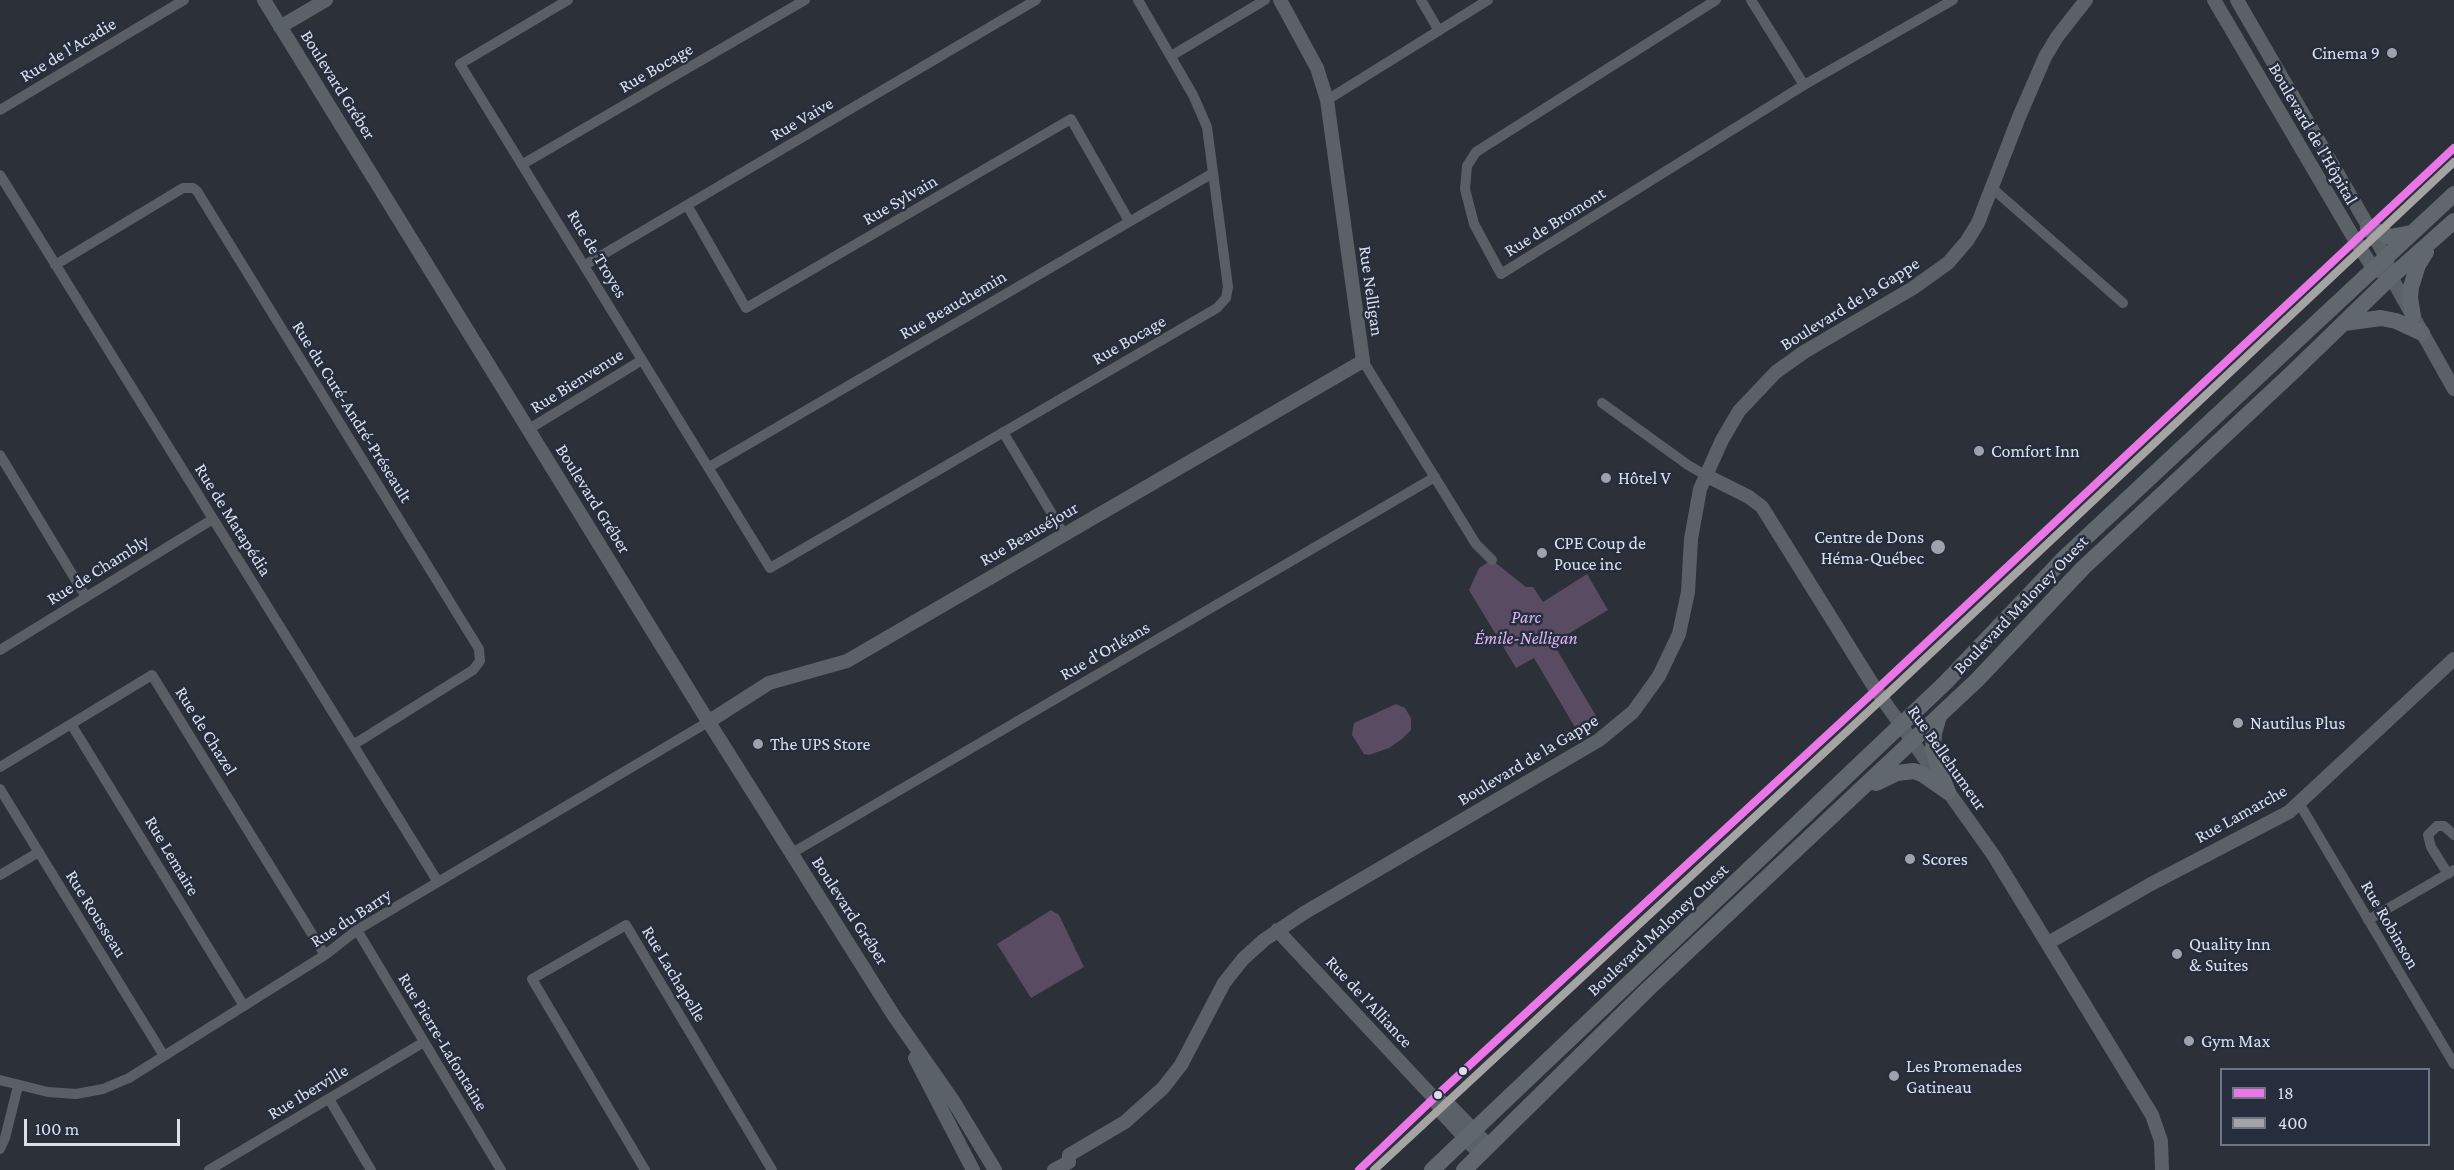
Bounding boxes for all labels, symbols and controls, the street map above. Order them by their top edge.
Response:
street label: Rue de l'Acadie [16,13,120,87]
street label: Boulevard Gréber [296,26,380,144]
street label: Rue Bocage [615,38,697,98]
place label: Cinema 9 [2312,42,2380,64]
marker: Cinema 9 [2385,46,2399,60]
street label: Boulevard de l'Hôpital [2264,59,2362,209]
street label: Rue Vaive [767,92,837,146]
street label: Rue Sylvain [859,170,941,230]
street label: Rue de Bromont [1500,182,1610,262]
street label: Rue de Troyes [562,206,632,302]
street label: Rue Nelligan [1354,244,1388,338]
street label: Boulevard de la Gappe [1776,252,1924,356]
street label: Rue Beauchemin [896,266,1010,344]
street label: Rue Bocage [1088,310,1170,370]
street label: Rue du Curé-André-Préseault [287,317,417,507]
street label: Rue Bienvenue [526,344,628,418]
street label: Boulevard Gréber [551,440,635,558]
place label: Comfort Inn [1991,440,2080,462]
marker: Comfort Inn [1972,444,1986,458]
street label: Rue de Matapédia [190,460,276,580]
place label: Hôtel V [1618,467,1671,489]
marker: Hôtel V [1599,471,1613,485]
street label: Rue Beauséjour [976,497,1082,571]
place label: Centre de Dons Héma-Québec [1814,526,1924,568]
street label: Rue de Chambly [43,530,153,610]
street label: Boulevard Maloney Ouest [1949,531,2093,679]
place label: CPE Coup de Pouce inc [1554,532,1646,574]
marker: Centre de Dons Héma-Québec [1929,538,1947,556]
marker: CPE Coup de Pouce inc [1535,546,1549,560]
park label: Parc Émile-Nelligan [1474,606,1578,648]
street label: Rue d'Orléans [1056,617,1154,685]
street label: Rue de Chazel [170,683,242,779]
street label: Rue Bellehumeur [1903,701,1991,815]
street label: Boulevard de la Gappe [1454,710,1602,810]
place label: Nautilus Plus [2250,712,2345,734]
marker: Nautilus Plus [2231,716,2245,730]
place label: The UPS Store [770,733,870,755]
marker: The UPS Store [751,737,765,751]
street label: Rue Lamarche [2191,780,2291,848]
street label: Rue Lemaire [140,812,204,900]
place label: Scores [1922,848,1968,870]
marker: Scores [1903,852,1917,866]
street label: Boulevard Gréber [807,853,893,969]
street label: Boulevard Maloney Ouest [1583,859,1733,1001]
street label: Rue Rousseau [61,866,131,962]
street label: Rue Robinson [2356,877,2424,973]
street label: Rue du Barry [306,884,396,952]
street label: Rue Lachapelle [637,922,711,1026]
place label: Quality Inn & Suites [2189,933,2271,976]
marker: Quality Inn & Suites [2170,947,2184,961]
street label: Rue de l'Alliance [1321,952,1417,1052]
street label: Rue Pierre-Lafontaine [393,969,493,1115]
place label: Gym Max [2201,1030,2270,1052]
marker: Gym Max [2182,1034,2196,1048]
place label: Les Promenades Gatineau [1906,1055,2022,1098]
street label: Rue Iberville [264,1060,352,1124]
unlabelled marker [1457,1065,1469,1077]
legend [2220,1068,2430,1146]
marker: Les Promenades Gatineau [1887,1069,1901,1083]
text: 18 [2278,1083,2294,1103]
unlabelled marker [1432,1089,1444,1101]
scale bar [27,1107,183,1145]
text: 400 [2278,1113,2308,1133]
text: 100 m [35,1119,79,1139]

